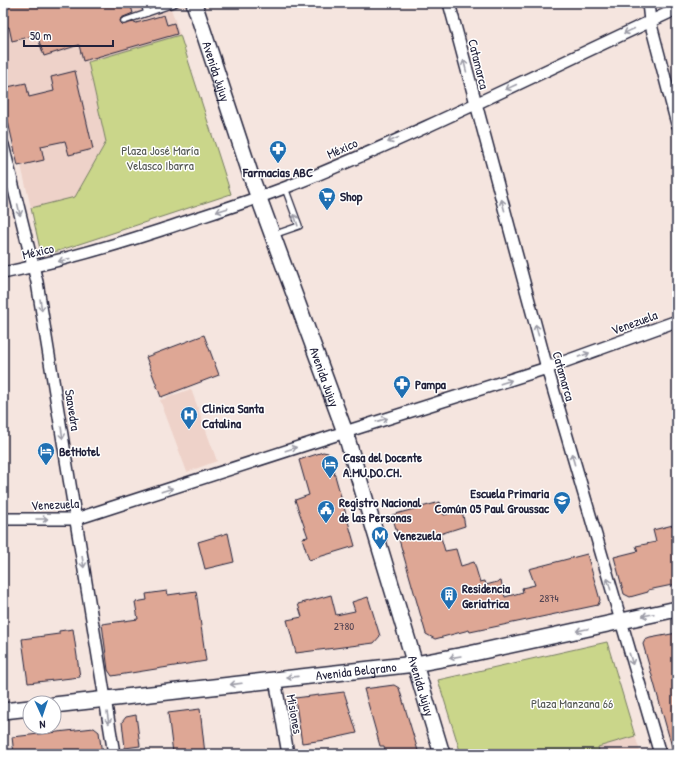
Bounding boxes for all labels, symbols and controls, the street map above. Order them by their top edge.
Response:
scale bar [24,22,113,48]
text: 50 m [30,27,51,44]
one-way arrow [623,28,635,35]
street label: Catamarca [464,37,494,91]
street label: Avenida Jujuy [198,39,235,104]
one-way arrow [461,60,469,73]
one-way arrow [506,84,518,91]
street label: México [324,133,360,163]
one-way arrow [387,137,399,144]
pharmacy icon: Farmacias ABC [268,139,288,164]
park label: Plaza José María Velasco Ibarra [121,141,199,174]
place label: Farmacias ABC [242,163,313,181]
supermarket icon: Shop [317,186,337,211]
place label: Shop [340,187,363,206]
one-way arrow [499,199,506,212]
one-way arrow [15,203,23,216]
one-way arrow [215,207,228,214]
one-way arrow [292,213,299,226]
street label: México [20,239,56,263]
one-way arrow [58,257,71,264]
one-way arrow [37,298,45,311]
street label: Venezuela [608,305,660,339]
one-way arrow [533,324,540,337]
street label: Avenida Jujuy [305,344,344,410]
street label: Catamarca [548,349,580,403]
one-way arrow [578,350,590,358]
pharmacy icon: Pampa [392,374,412,399]
place label: Pampa [415,375,447,394]
one-way arrow [500,377,512,385]
street label: Saavedra [61,388,85,432]
place label: Clinica Santa Catalina [202,399,265,432]
hospital icon: Clinica Santa Catalina [179,405,199,430]
one-way arrow [375,416,388,423]
one-way arrow [59,426,67,439]
hotel icon: BetHotel [36,441,56,466]
place label: BetHotel [59,442,100,460]
one-way arrow [284,445,297,452]
place label: Casa del Docente A.MU.DO.CH. [343,448,423,481]
one-way arrow [569,453,576,466]
hotel icon: Casa del Docente A.MU.DO.CH. [320,454,340,479]
place label: Escuela Primaria Común 05 Paul Groussac [435,484,550,517]
one-way arrow [161,485,173,493]
school or university icon: Escuela Primaria Común 05 Paul Groussac [552,490,572,515]
place label: Registro Nacional de las Personas [339,493,422,526]
street label: Venezuela [31,494,79,514]
public building icon: Registro Nacional de las Personas [316,499,336,524]
one-way arrow [35,515,48,523]
metro station icon: Venezuela [370,525,390,550]
place label: Venezuela [393,526,442,544]
one-way arrow [79,555,87,568]
one-way arrow [605,578,612,591]
place label: Residencia Geriatrica [462,579,511,612]
building icon: Residencia Geriatrica [439,585,459,610]
house number: 2874 [539,591,559,605]
one-way arrow [642,612,655,620]
house number: 2780 [334,619,354,633]
one-way arrow [576,626,589,634]
one-way arrow [628,652,635,665]
street label: Avenida Jujuy [404,653,439,719]
one-way arrow [449,653,462,661]
street label: Avenida Belgrano [315,657,397,684]
one-way arrow [286,674,299,681]
one-way arrow [230,680,243,688]
street label: Misiones [283,693,307,735]
park label: Plaza Manzana 66 [531,694,613,712]
north arrow [22,695,62,735]
one-way arrow [104,711,112,724]
text: N [39,718,46,732]

